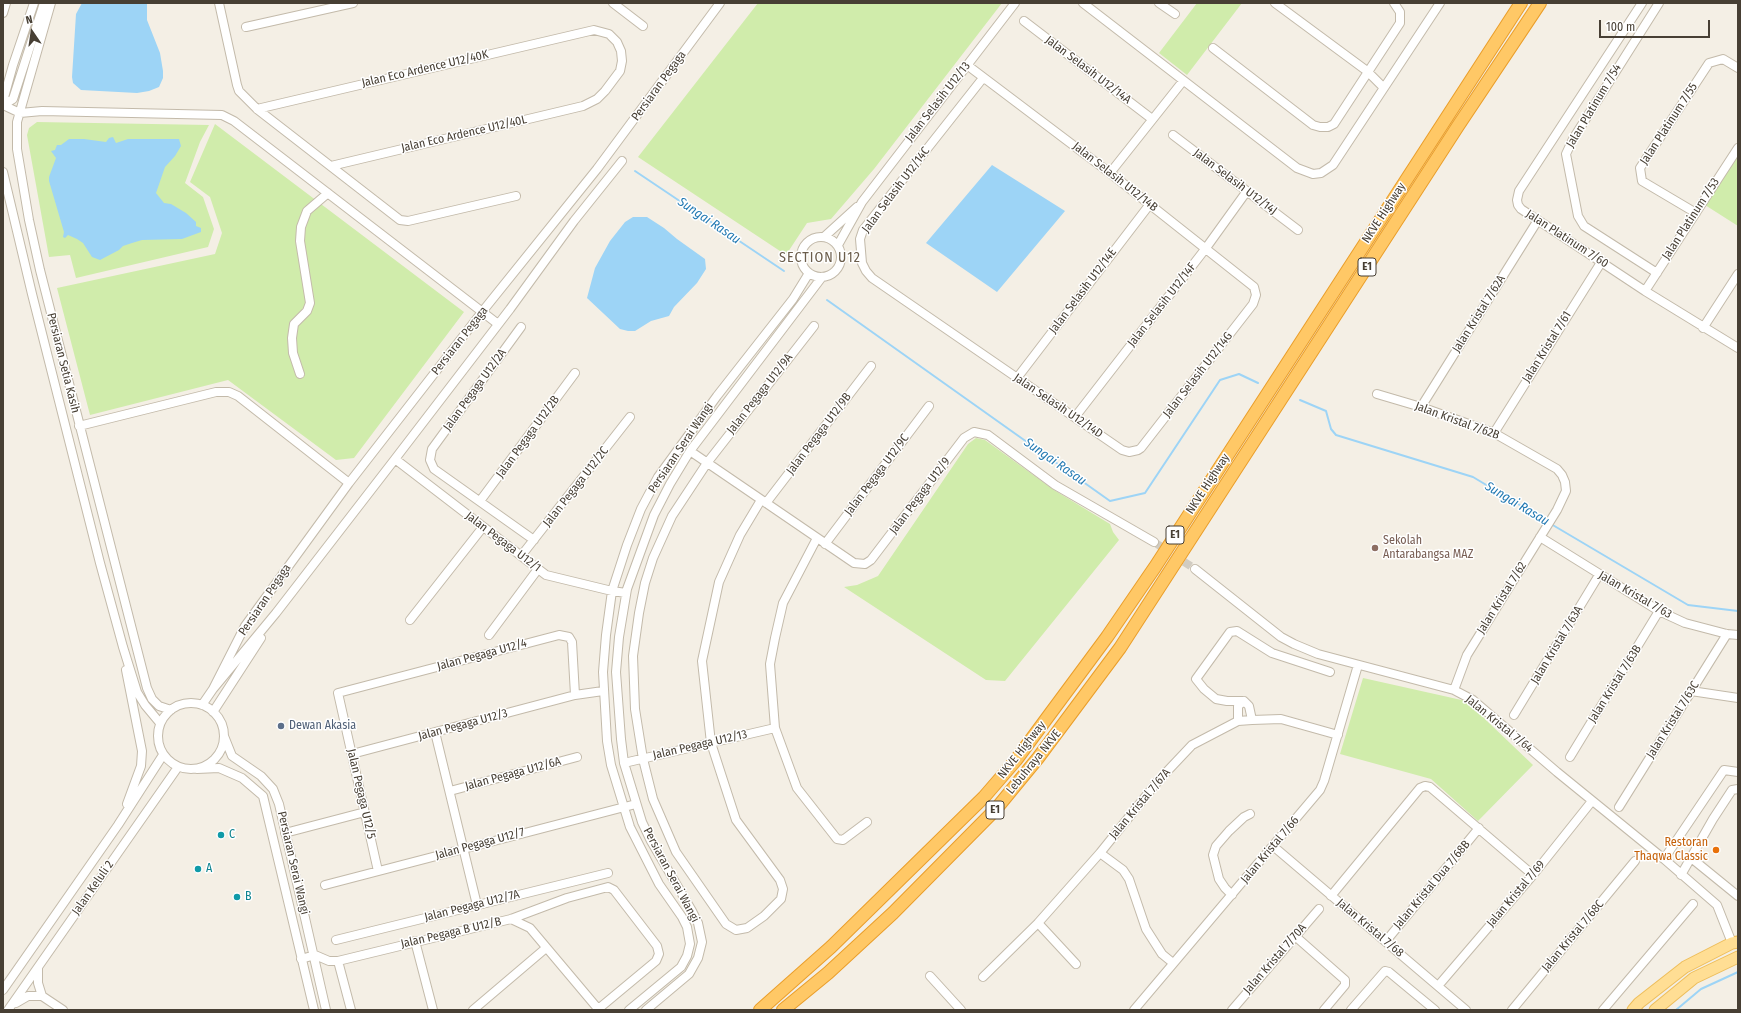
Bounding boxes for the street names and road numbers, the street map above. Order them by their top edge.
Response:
street label: Jalan Selasih U12/14A [1042,33,1134,107]
street label: Jalan Eco Ardence U12/40K [360,47,490,91]
street label: Persiaran Pegaga [629,48,689,124]
street label: Jalan Selasih U12/13 [902,59,974,145]
street label: Jalan Platinum 7/54 [1563,62,1625,150]
street label: Jalan Platinum 7/55 [1637,80,1701,168]
street label: Jalan Eco Ardence U12/40L [400,113,528,155]
street label: Jalan Selasih U12/14B [1070,139,1160,215]
street label: Jalan Selasih U12/14C [859,144,933,236]
street label: Jalan Selasih U12/14J [1190,146,1280,218]
street label: Jalan Platinum 7/53 [1659,175,1723,263]
street label: NKVE Highway [1359,180,1409,246]
street label: Jalan Platinum 7/60 [1523,207,1611,271]
street label: Jalan Selasih U12/14E [1046,245,1120,337]
road number: E1 [1358,258,1376,276]
street label: Jalan Selasih U12/14F [1125,260,1199,350]
street label: Jalan Kristal 7/62A [1449,273,1509,355]
street label: Persiaran Pegaga [429,304,491,378]
street label: Jalan Kristal 7/61 [1519,309,1575,385]
street label: Persiaran Setia Kasih [44,311,82,415]
street label: Jalan Selasih U12/14G [1160,329,1236,421]
street label: Jalan Pegaga U12/2A [440,346,510,434]
street label: Jalan Pegaga U12/9A [724,351,796,437]
street label: Jalan Selasih U12/14D [1011,371,1105,441]
street label: Jalan Pegaga U12/9B [784,390,854,478]
street label: Jalan Pegaga U12/2B [493,393,563,481]
street label: Jalan Kristal 7/62B [1413,399,1501,443]
street label: Persiaran Serai Wangi [645,400,717,496]
street label: Jalan Pegaga U12/9C [842,431,912,519]
street label: Jalan Pegaga U12/2C [540,444,612,530]
street label: NKVE Highway [1183,451,1233,517]
street label: Jalan Pegaga U12/9 [886,455,954,537]
street label: Jalan Pegaga U12/1 [462,509,544,575]
road number: E1 [1166,526,1184,544]
street label: Jalan Kristal 7/62 [1474,559,1530,637]
street label: Persiaran Pegaga [236,562,294,638]
street label: Jalan Kristal 7/63 [1596,568,1674,622]
street label: Jalan Kristal 7/63A [1528,603,1586,687]
street label: Jalan Pegaga U12/4 [436,636,528,674]
street label: Jalan Kristal 7/63B [1585,642,1645,726]
street label: Jalan Kristal 7/63C [1643,679,1703,761]
street label: Jalan Kristal 7/64 [1462,692,1536,756]
street label: Jalan Pegaga U12/3 [417,706,509,744]
street label: NKVE Highway [995,718,1049,782]
street label: Jalan Pegaga U12/13 [651,727,749,763]
street label: Lebuhraya NKVE [1004,727,1064,797]
street label: Jalan Pegaga U12/5 [344,747,378,841]
street label: Jalan Pegaga U12/6A [463,754,563,794]
street label: Jalan Kristal 7/67A [1106,766,1174,842]
road number: E1 [986,801,1004,819]
street label: Persiaran Serai Wangi [274,810,312,916]
street label: Jalan Kristal 7/66 [1238,814,1302,886]
street label: Jalan Pegaga U12/7 [434,825,526,863]
street label: Persiaran Serai Wangi [640,825,702,925]
street label: Jalan Kristal Dua 7/68B [1391,838,1473,932]
street label: Jalan Keluli 2 [69,858,117,918]
street label: Jalan Kristal 7/69 [1484,858,1548,930]
street label: Jalan Pegaga U12/7A [423,887,521,925]
street label: Jalan Kristal 7/68 [1334,896,1406,960]
street label: Jalan Kristal 7/68C [1539,897,1607,975]
street label: Jalan Pegaga B U12/B [399,914,503,952]
street label: Jalan Kristal 7/70A [1240,921,1310,997]

